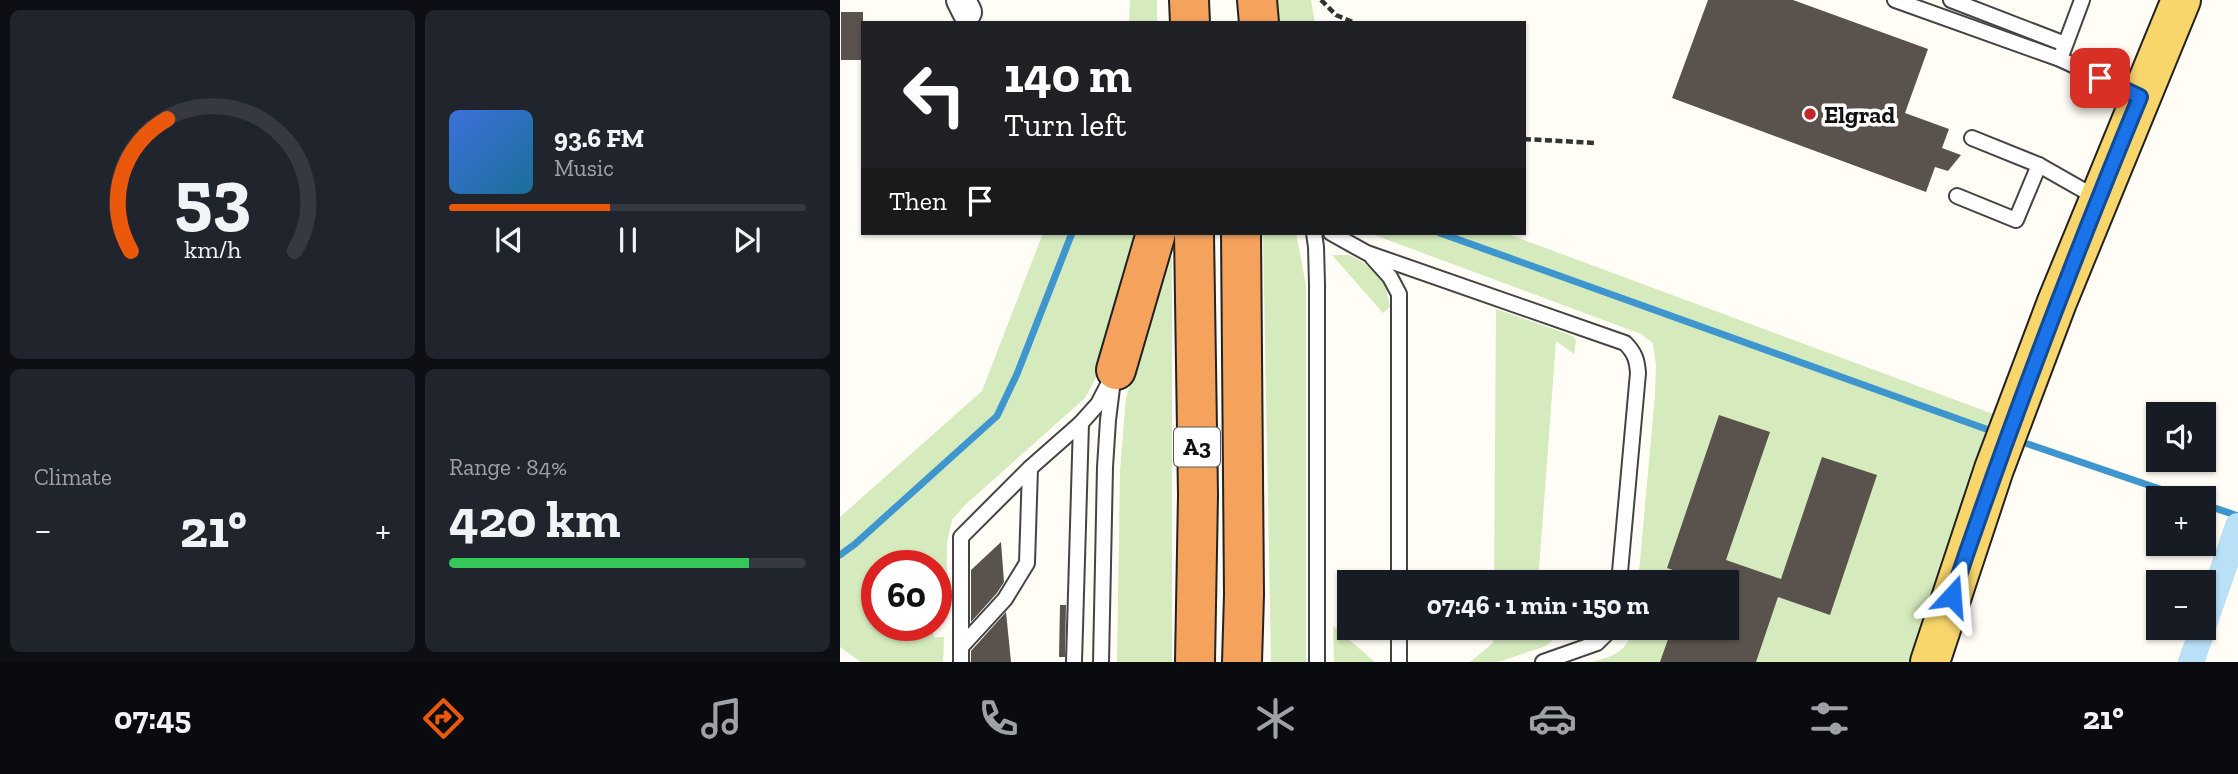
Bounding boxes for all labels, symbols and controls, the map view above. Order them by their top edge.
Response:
text: 140 m [1004,46,1132,105]
pin [2070,48,2130,108]
icon: left [889,49,980,140]
icon: arrive [2081,59,2119,97]
place label: Elgrad [1824,100,1895,129]
text: Turn left [1004,106,1126,144]
marker: Elgrad [1802,106,1818,122]
text: 93.6 FM [554,122,644,154]
text: 53 [174,152,251,240]
text: Music [554,154,614,182]
icon: arrive [961,182,999,220]
text: Then [889,185,947,217]
icon: previous [490,221,528,259]
icon: pause [609,221,647,259]
icon: next [728,221,766,259]
text: km/h [184,234,241,264]
map controls [2146,402,2216,640]
button: sound [2146,402,2216,472]
road number: A3 [1174,428,1220,466]
text: Range · 84% [449,453,567,481]
text: Climate [34,463,112,491]
button: + [2146,486,2216,556]
text: 420 km [449,488,621,550]
text: 21° [180,498,247,560]
text: − [34,507,52,553]
text: + [375,507,391,553]
speed limit sign: 60 [861,550,952,641]
position arrow [1915,559,1989,633]
button: − [2146,570,2216,640]
text: 07:46 · 1 min · 150 m [1427,589,1649,621]
icon: directions [419,694,468,743]
icon: music [697,694,746,743]
icon: phone [974,694,1023,743]
icon: climate [1251,694,1300,743]
icon: car [1528,694,1577,743]
icon: filters [1805,694,1854,743]
text: 07:45 [114,699,191,737]
text: 21° [2083,699,2124,737]

